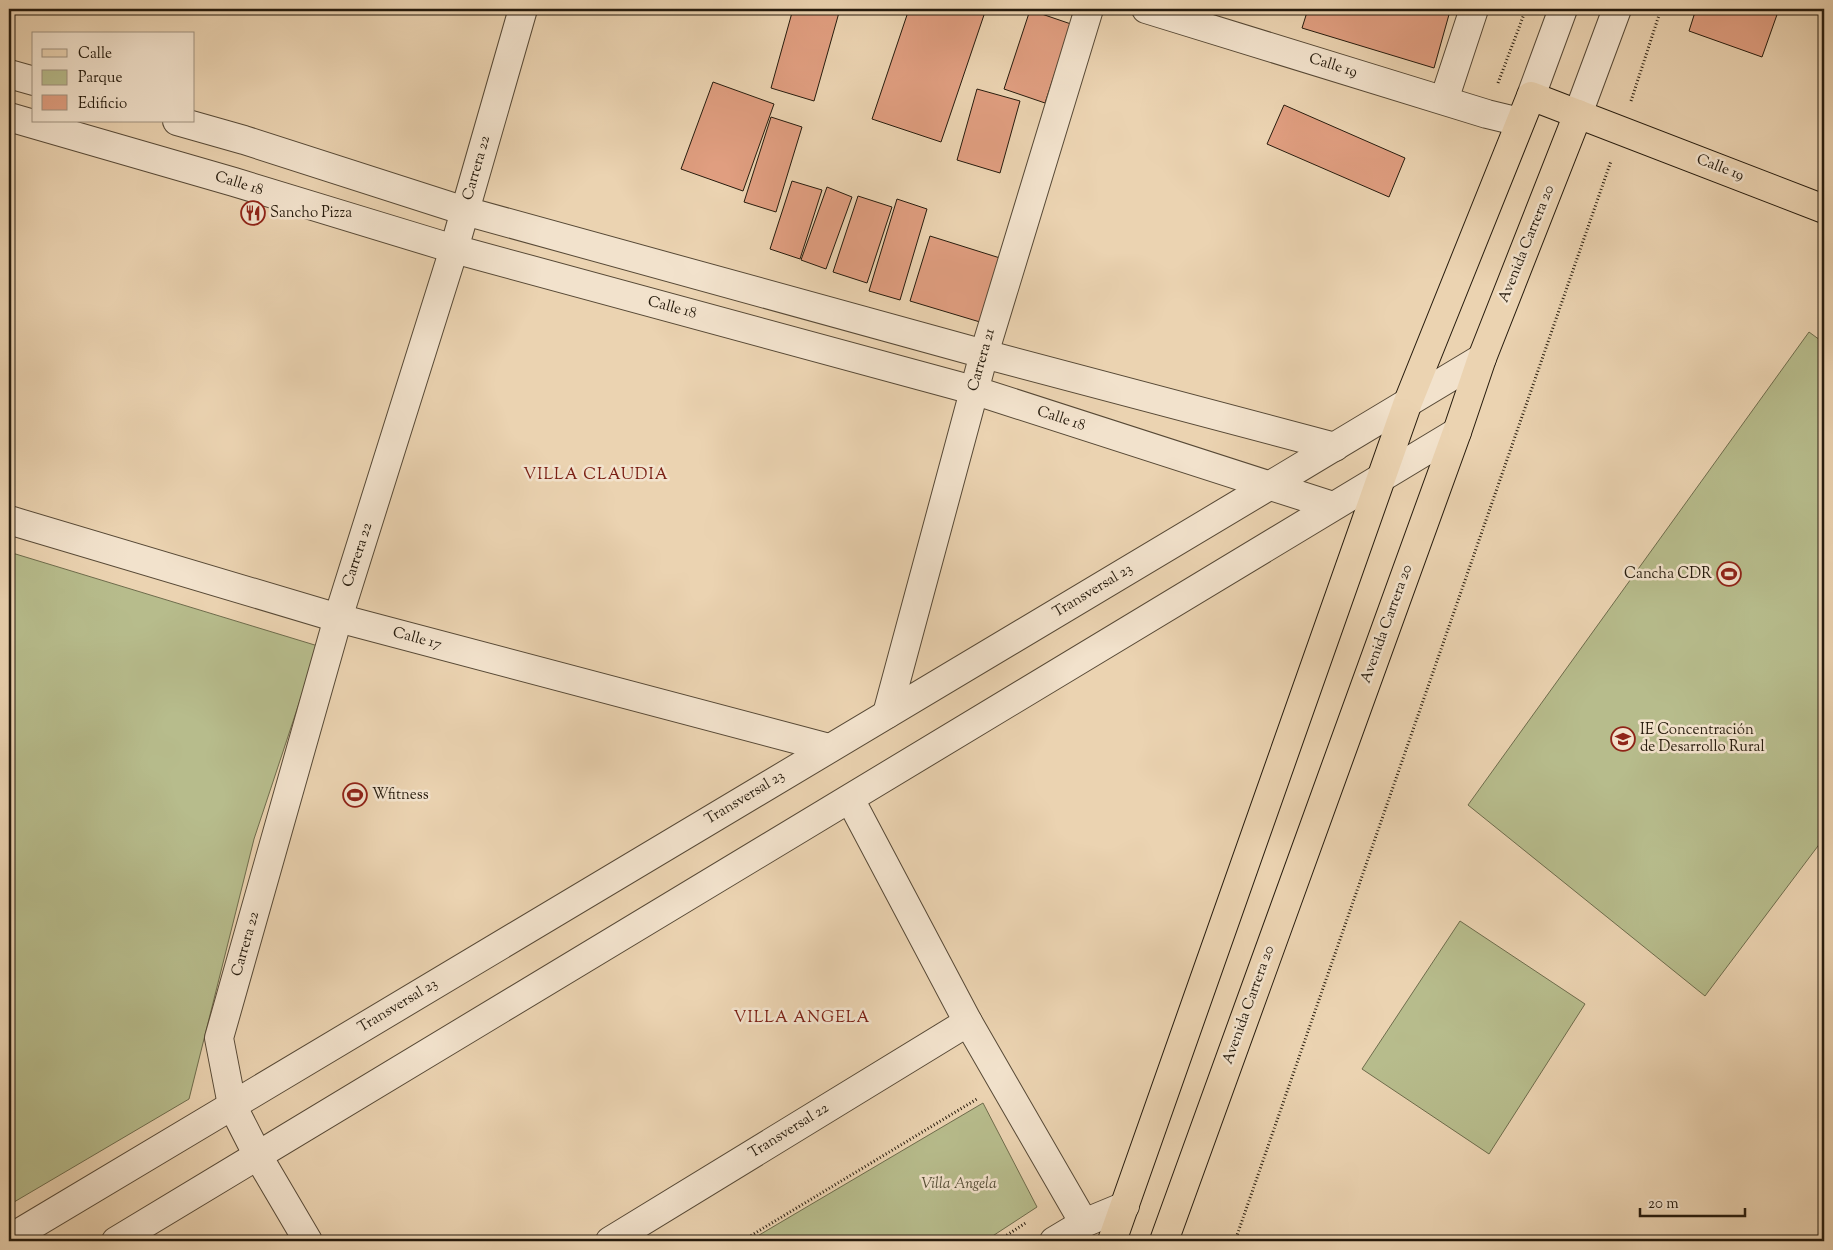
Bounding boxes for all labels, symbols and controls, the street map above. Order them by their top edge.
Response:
legend [32,32,195,122]
text: Calle [78,44,112,65]
street label: Calle 19 [1306,49,1360,83]
text: Parque [78,68,122,89]
text: Edificio [78,94,127,115]
street label: Carrera 22 [458,133,496,203]
street label: Calle 19 [1693,149,1747,187]
street label: Calle 18 [212,167,266,201]
street label: Avenida Carrera 20 [1494,182,1560,306]
restaurant icon: Sancho Pizza [240,200,266,226]
place label: Sancho Pizza [270,203,352,224]
street label: Calle 18 [645,291,699,325]
street label: Carrera 21 [963,326,1001,394]
street label: Calle 18 [1034,401,1088,437]
district label: VILLA CLAUDIA [523,464,669,487]
street label: Carrera 22 [338,520,378,590]
street label: Transversal 23 [1049,559,1137,623]
sports icon: Cancha CDR [1716,561,1742,587]
street label: Avenida Carrera 20 [1356,562,1418,686]
place label: Cancha CDR [1624,564,1712,585]
street label: Calle 17 [390,622,444,656]
place label: IE Concentración de Desarrollo Rural [1640,720,1765,758]
school or university icon: IE Concentración de Desarrollo Rural [1610,726,1636,752]
street label: Transversal 23 [701,766,789,830]
sports icon: Wfitness [342,782,368,808]
place label: Wfitness [372,785,429,806]
street label: Carrera 22 [227,909,265,979]
street label: Avenida Carrera 20 [1218,943,1280,1067]
street label: Transversal 23 [354,974,442,1038]
district label: VILLA ANGELA [733,1007,871,1030]
street label: Transversal 22 [745,1098,833,1164]
park label: Villa Angela [921,1174,997,1195]
scale bar [1640,1185,1746,1217]
text: 20 m [1648,1194,1679,1215]

